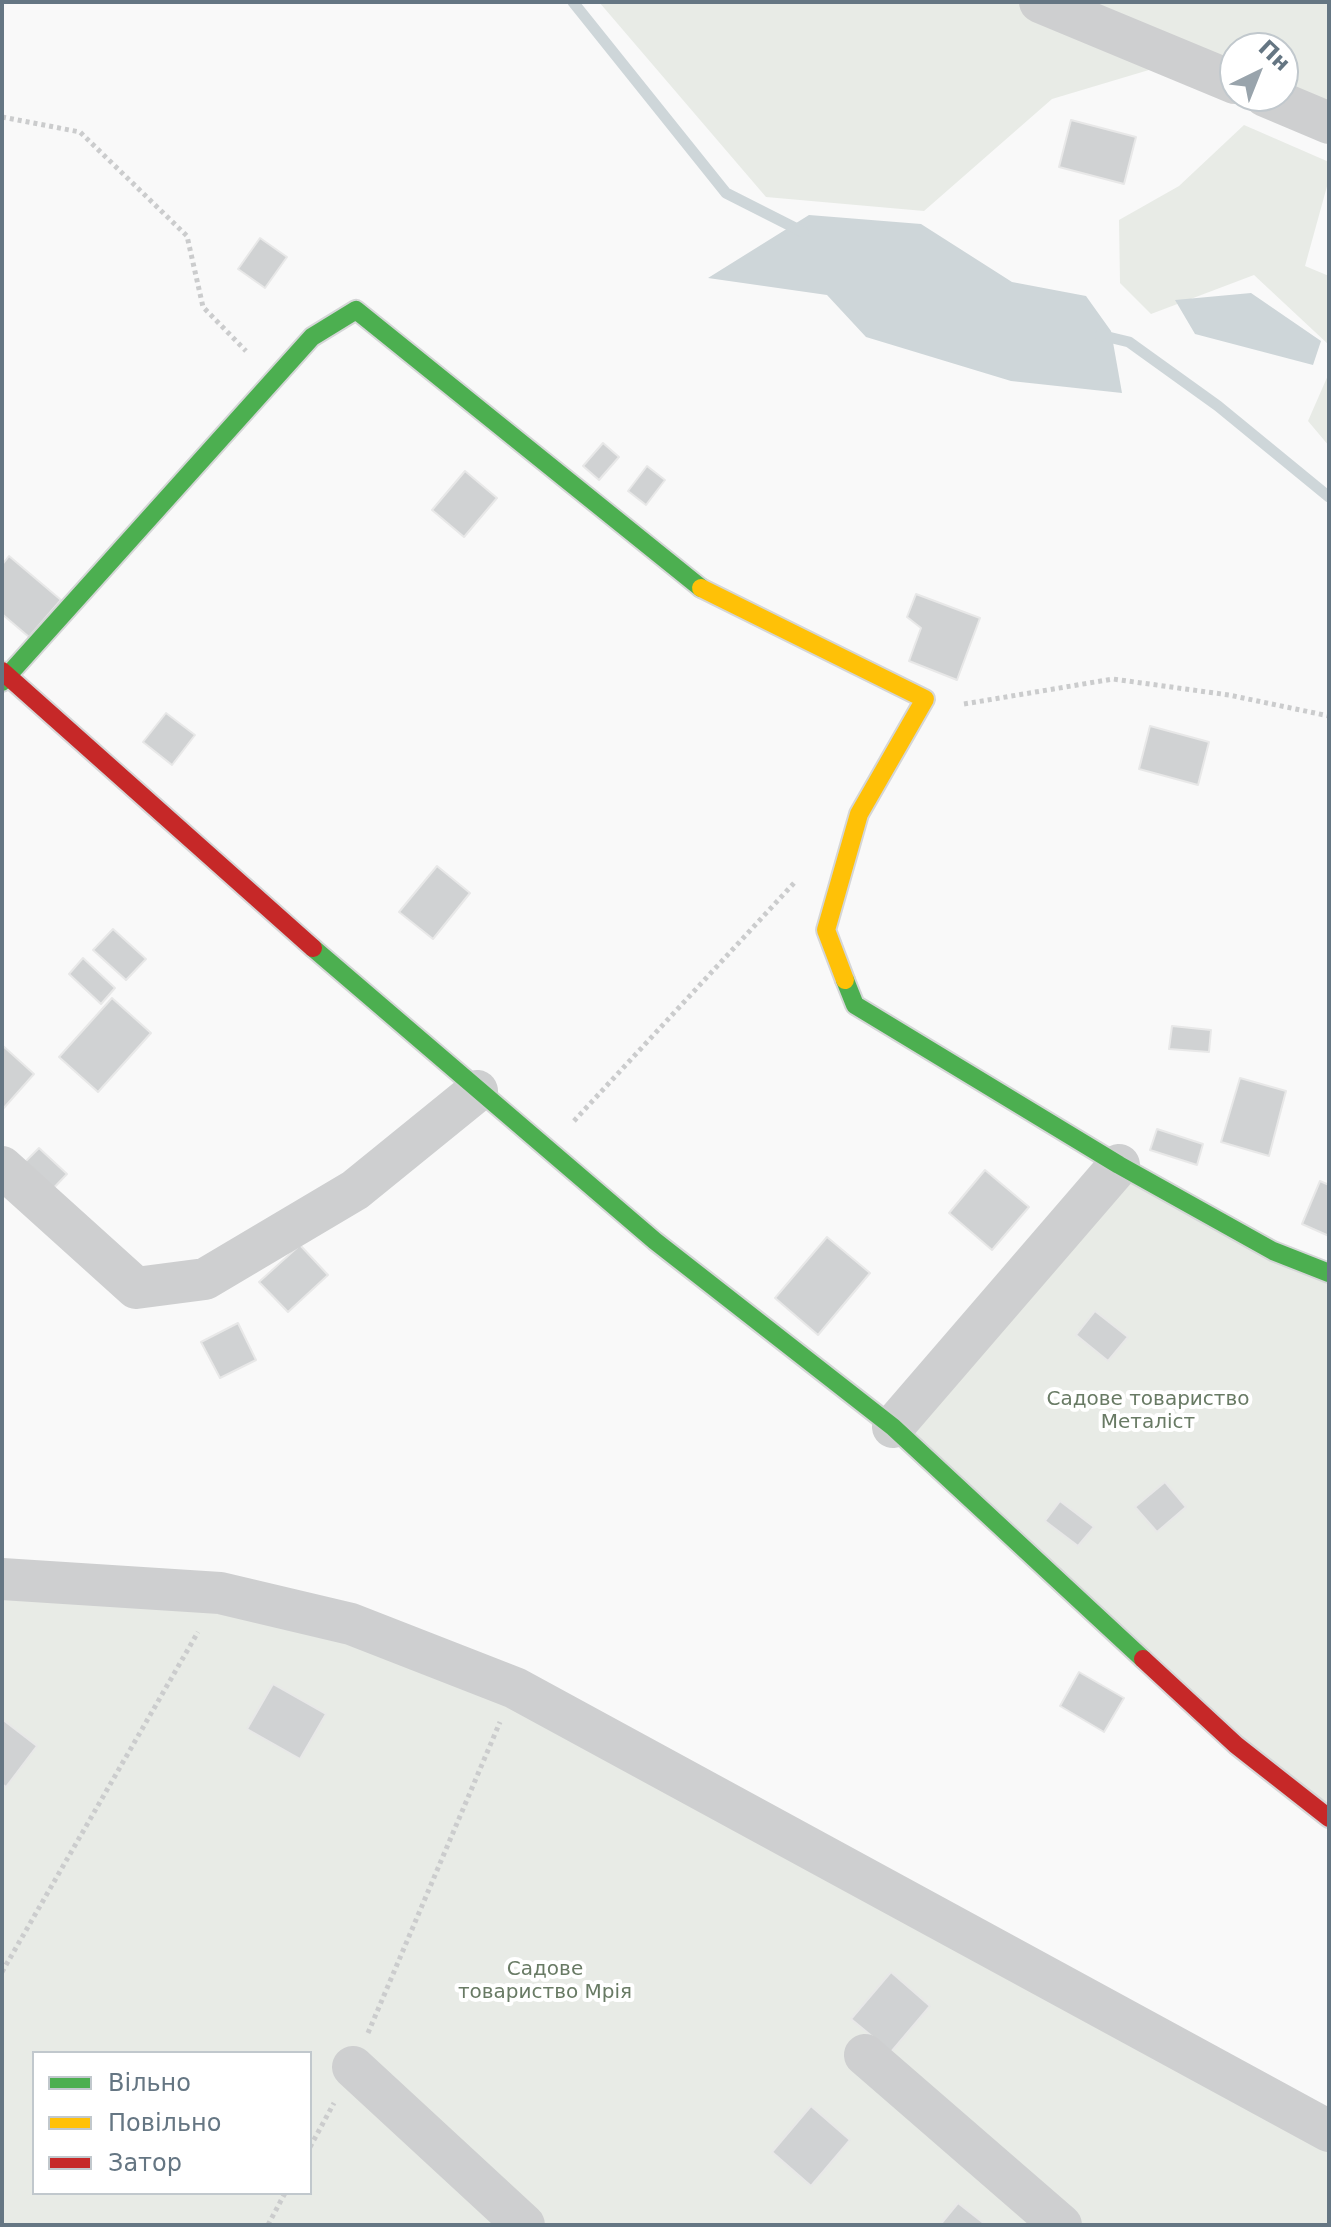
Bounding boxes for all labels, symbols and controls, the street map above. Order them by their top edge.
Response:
north arrow [1219,32,1299,112]
text: Пн [1254,35,1295,76]
park label: Садове товариство Металіст [1046,1388,1250,1435]
park label: Садове товариство Мрія [458,1958,632,2005]
legend [32,2051,312,2195]
text: Вільно [108,2069,191,2097]
text: Повільно [108,2109,221,2137]
text: Затор [108,2149,182,2177]

